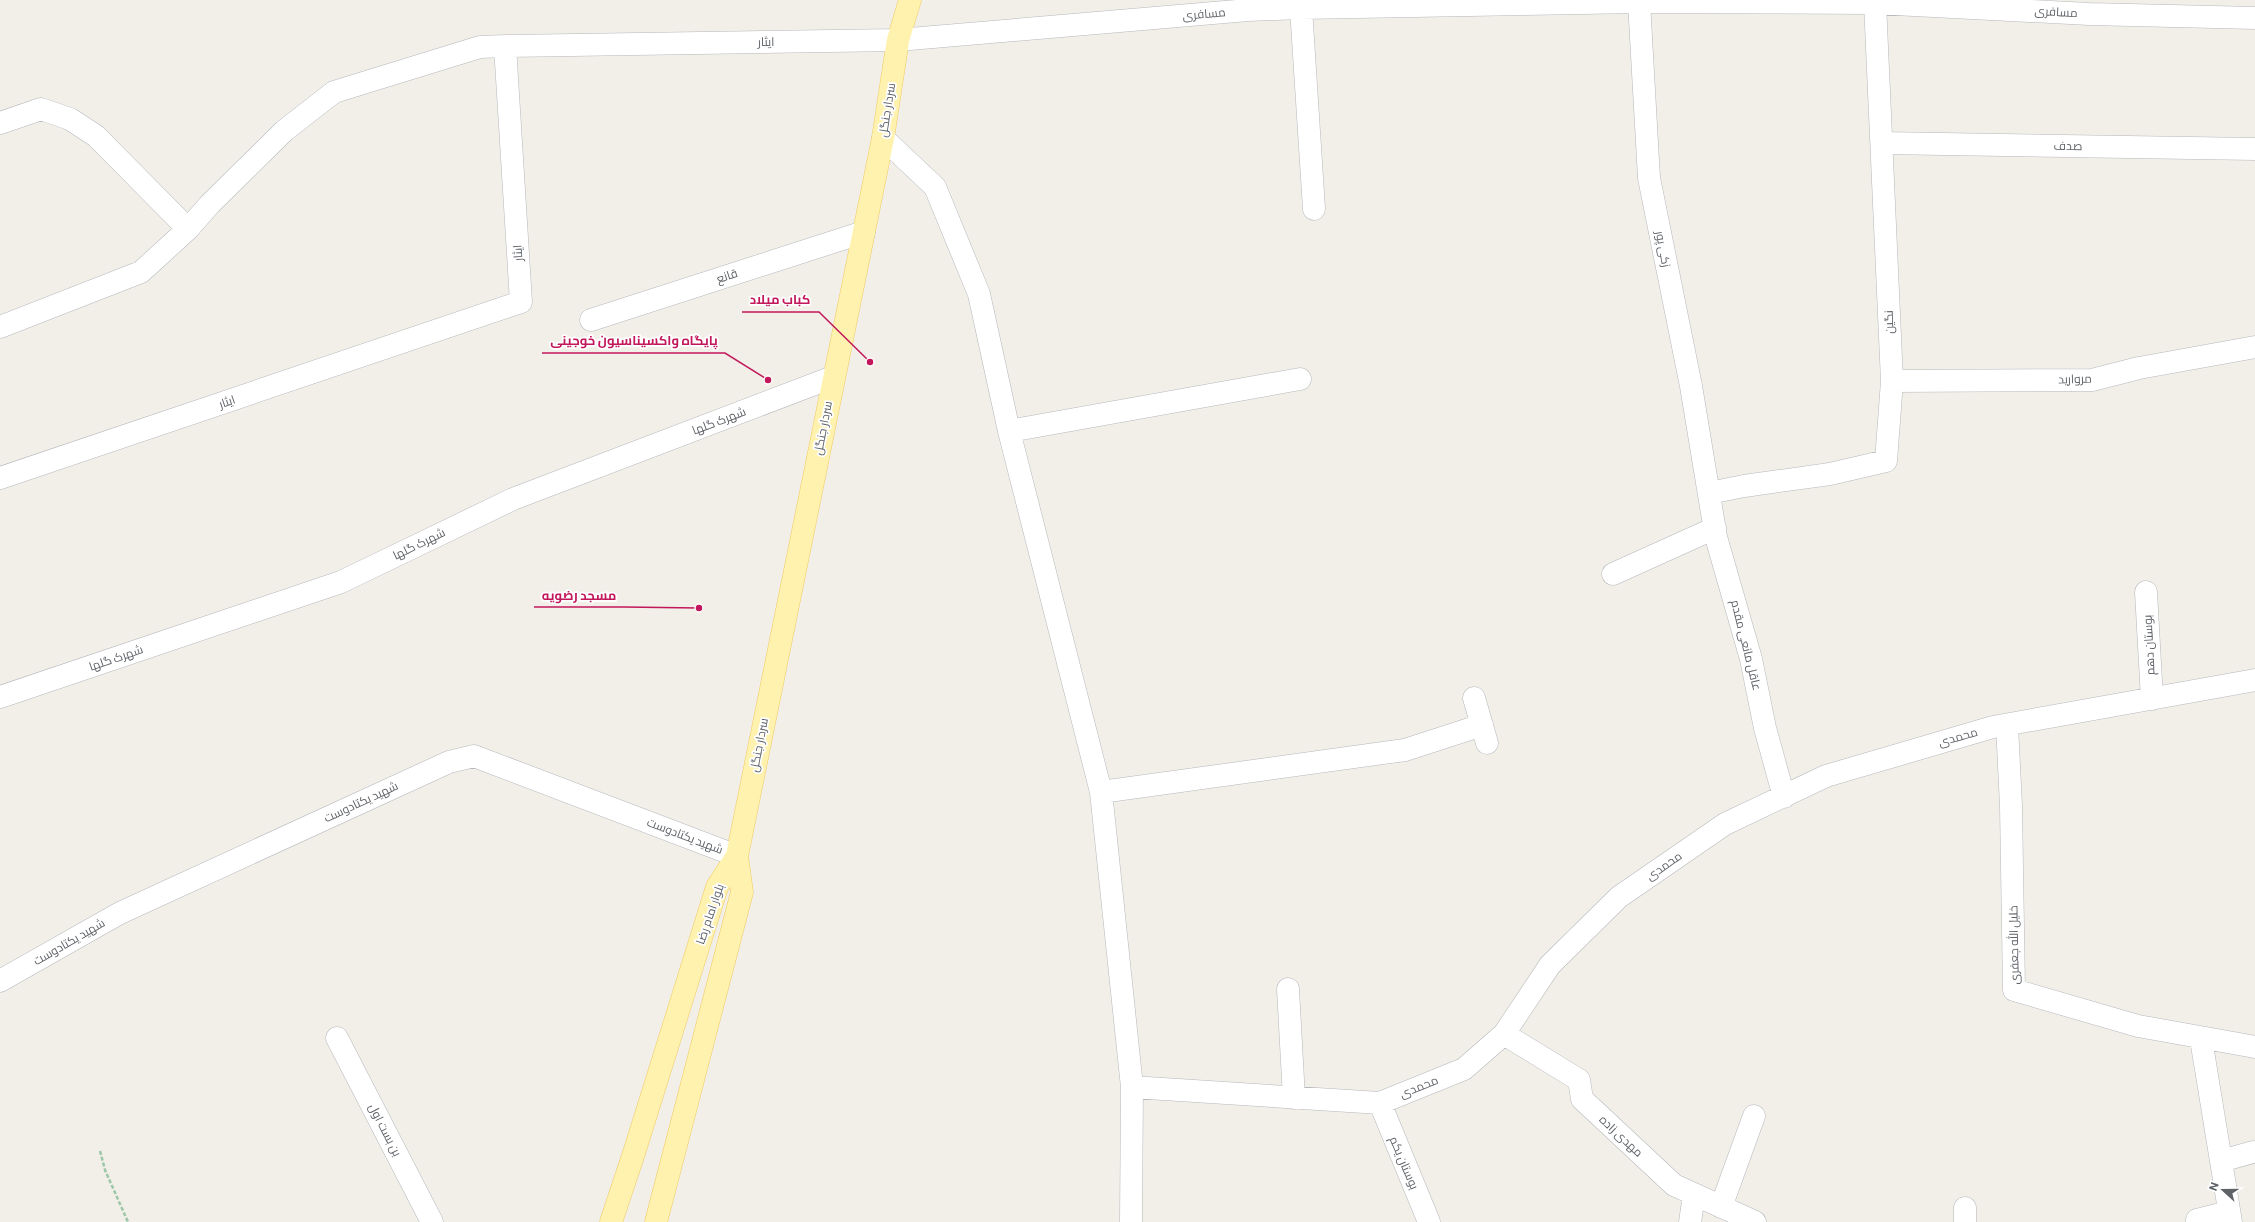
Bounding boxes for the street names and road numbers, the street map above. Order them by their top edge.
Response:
street label: مسافری [2034,3,2078,20]
street label: مسافری [1182,4,1226,23]
street label: ایثار [757,34,774,49]
street label: سردار جنگل [875,82,898,138]
street label: صدف [2054,138,2082,152]
street label: زکی پور [1650,228,1674,269]
street label: ایثار [509,244,526,263]
street label: قانع [714,265,740,287]
street label: نگین [1881,310,1896,334]
street label: مروارید [2058,370,2092,387]
street label: ایثار [216,392,237,412]
street label: سردار جنگل [810,400,835,456]
street label: شهرک گلها [690,403,748,438]
street label: شهرک گلها [390,524,447,563]
street label: عاقل مانعی مقدم [1727,598,1765,692]
street label: بوستان دهم [2139,614,2159,676]
street label: شهرک گلها [87,641,145,674]
street label: سردار جنگل [746,717,771,773]
street label: محمدی [1936,724,1979,749]
street label: شهید یکتادوست [321,778,400,825]
street label: شهید یکتادوست [645,814,725,857]
street label: محمدی [1643,848,1684,883]
street label: بلوار امام رضا [692,881,728,947]
street label: خلیل الله جعفری [2005,905,2022,985]
street label: شهید یکتادوست [30,915,107,968]
street label: محمدی [1397,1072,1440,1101]
street label: بن بست اول [366,1101,405,1159]
street label: مهدی زاده [1596,1112,1646,1160]
street label: بوستان یکم [1386,1134,1422,1192]

